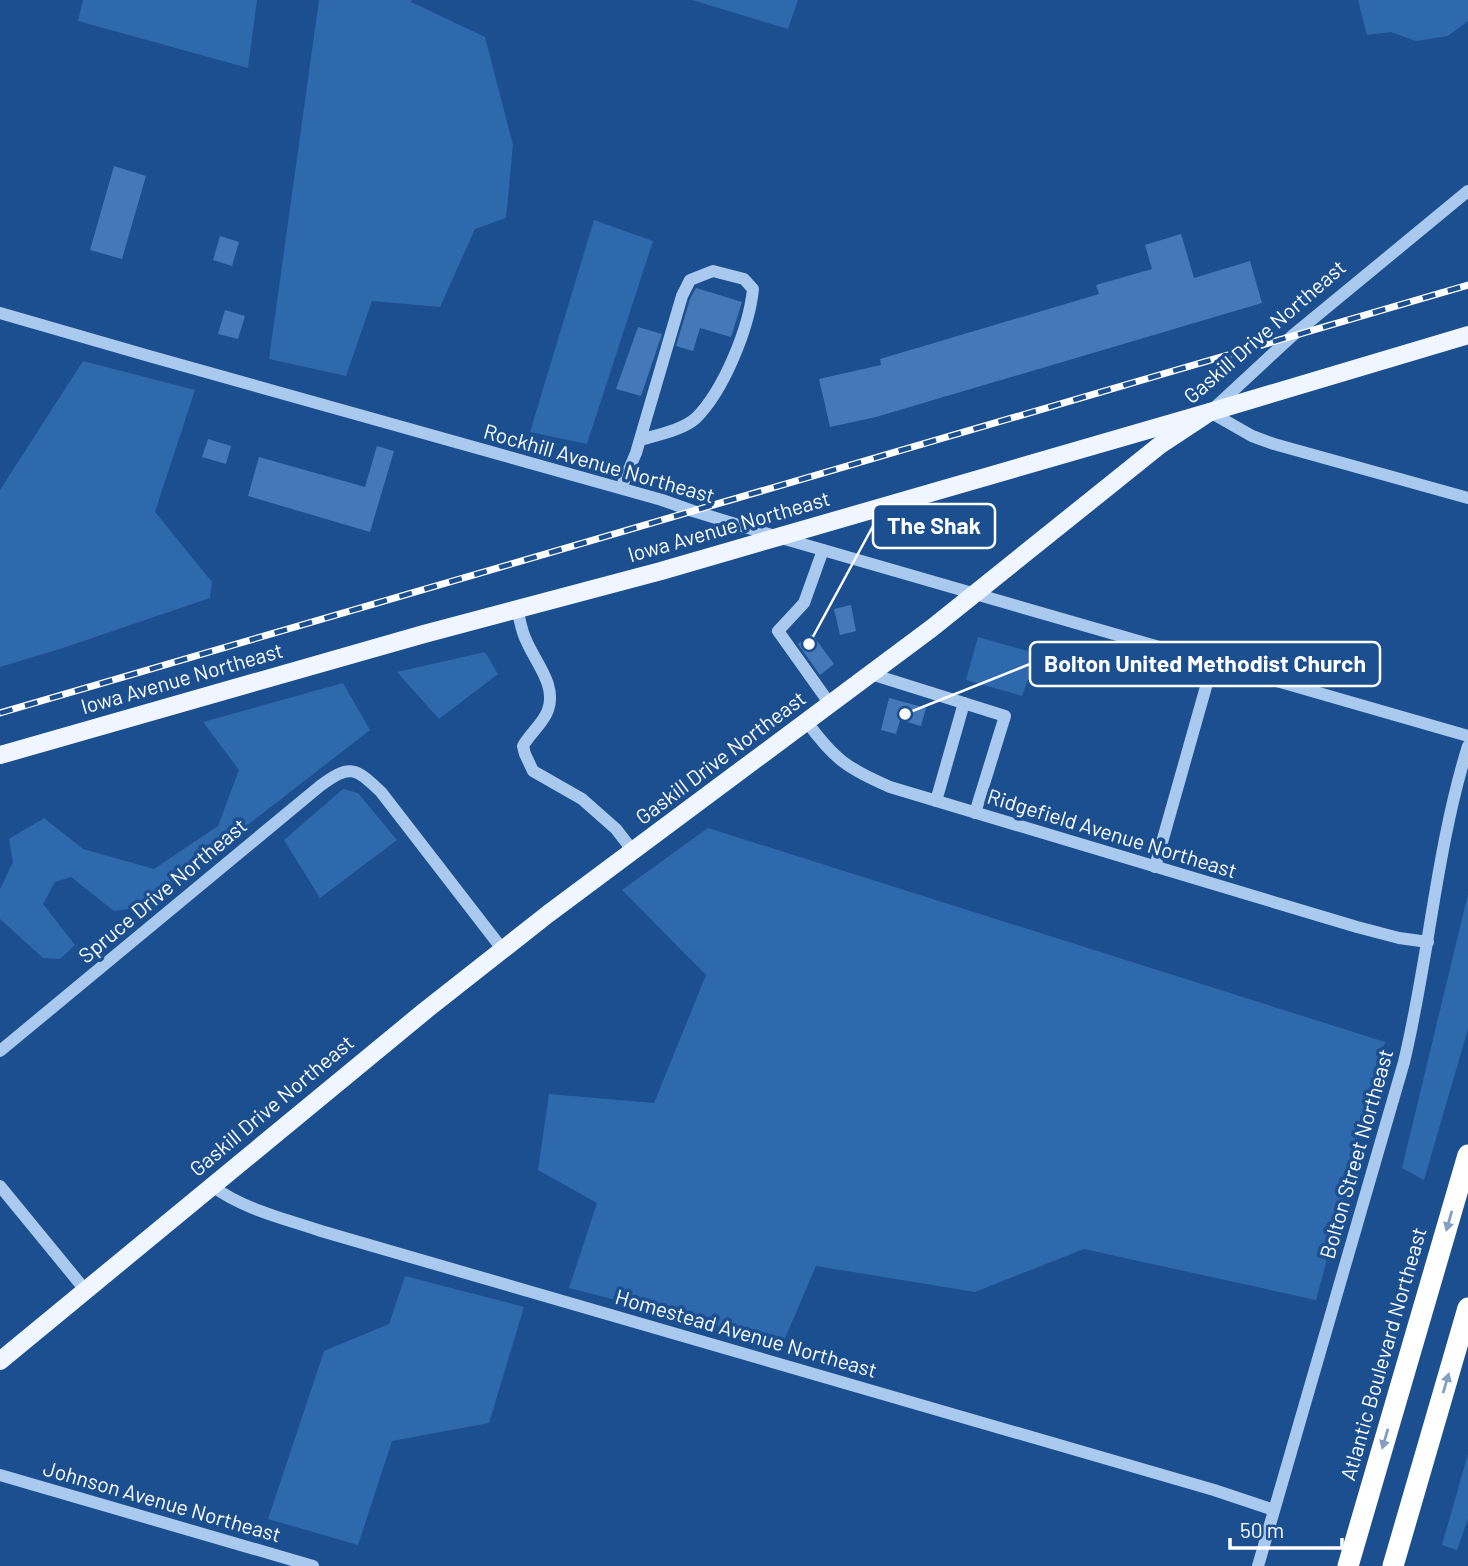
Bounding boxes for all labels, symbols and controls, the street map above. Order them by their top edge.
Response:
street label: Gaskill Drive Northeast [1178,254,1350,408]
street label: Rockhill Avenue Northeast [481,418,718,508]
street label: Iowa Avenue Northeast [625,485,833,566]
callout: The Shak [873,504,995,548]
text: The Shak [887,511,981,539]
street label: Iowa Avenue Northeast [78,637,286,718]
callout: Bolton United Methodist Church [1030,642,1380,686]
text: Bolton United Methodist Church [1044,649,1366,677]
street label: Gaskill Drive Northeast [630,685,810,829]
street label: Ridgefield Avenue Northeast [985,783,1240,882]
street label: Spruce Drive Northeast [73,812,251,968]
street label: Gaskill Drive Northeast [184,1029,358,1181]
street label: Bolton Street Northeast [1314,1046,1398,1261]
one-way arrow [1443,1211,1453,1232]
street label: Atlantic Boulevard Northeast [1334,1224,1431,1483]
street label: Homestead Avenue Northeast [613,1283,880,1382]
one-way arrow [1442,1372,1452,1393]
one-way arrow [1379,1429,1389,1450]
street label: Johnson Avenue Northeast [41,1455,284,1546]
scale bar [1230,1506,1342,1550]
text: 50 m [1240,1517,1284,1542]

